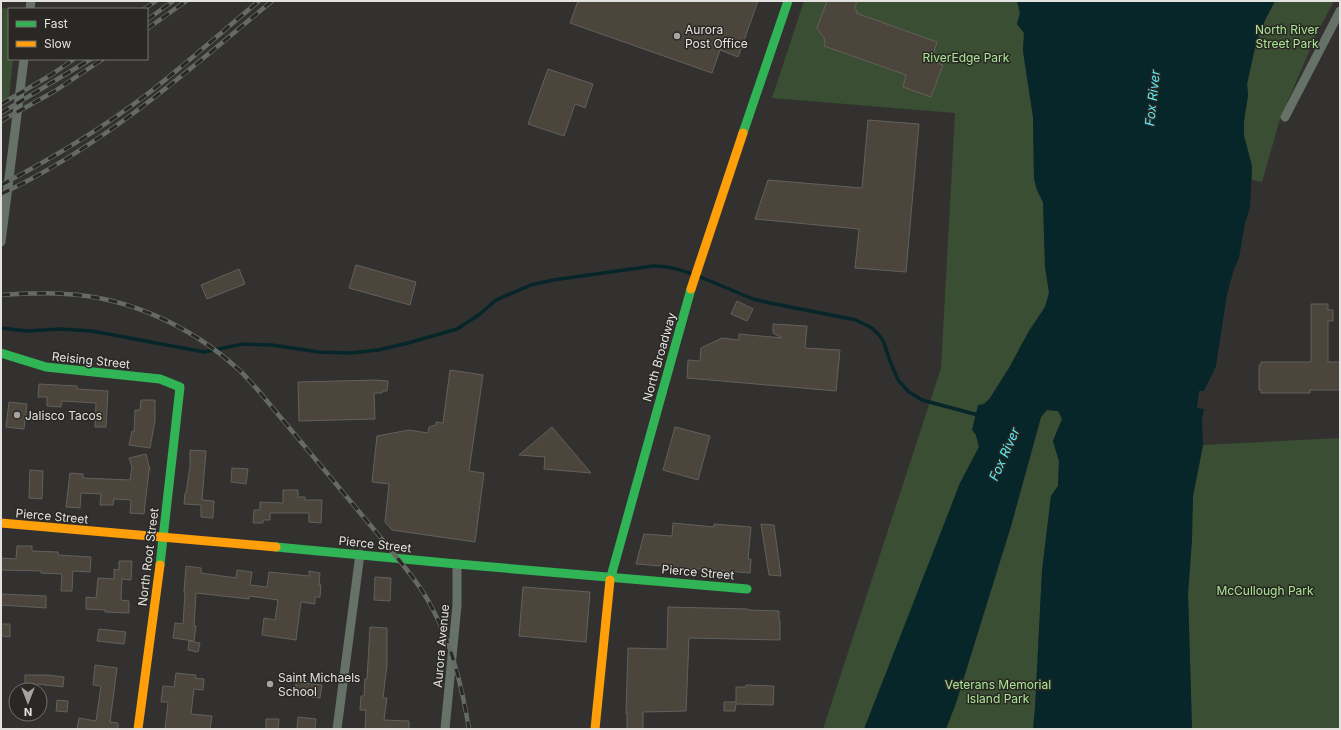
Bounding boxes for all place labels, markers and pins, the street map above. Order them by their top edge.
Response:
place label: Aurora Post Office [685,22,748,51]
marker: Aurora Post Office [672,31,682,41]
place label: Jalisco Tacos [25,408,102,423]
marker: Jalisco Tacos [12,410,22,420]
place label: Saint Michaels School [278,670,360,699]
marker: Saint Michaels School [265,679,275,689]

